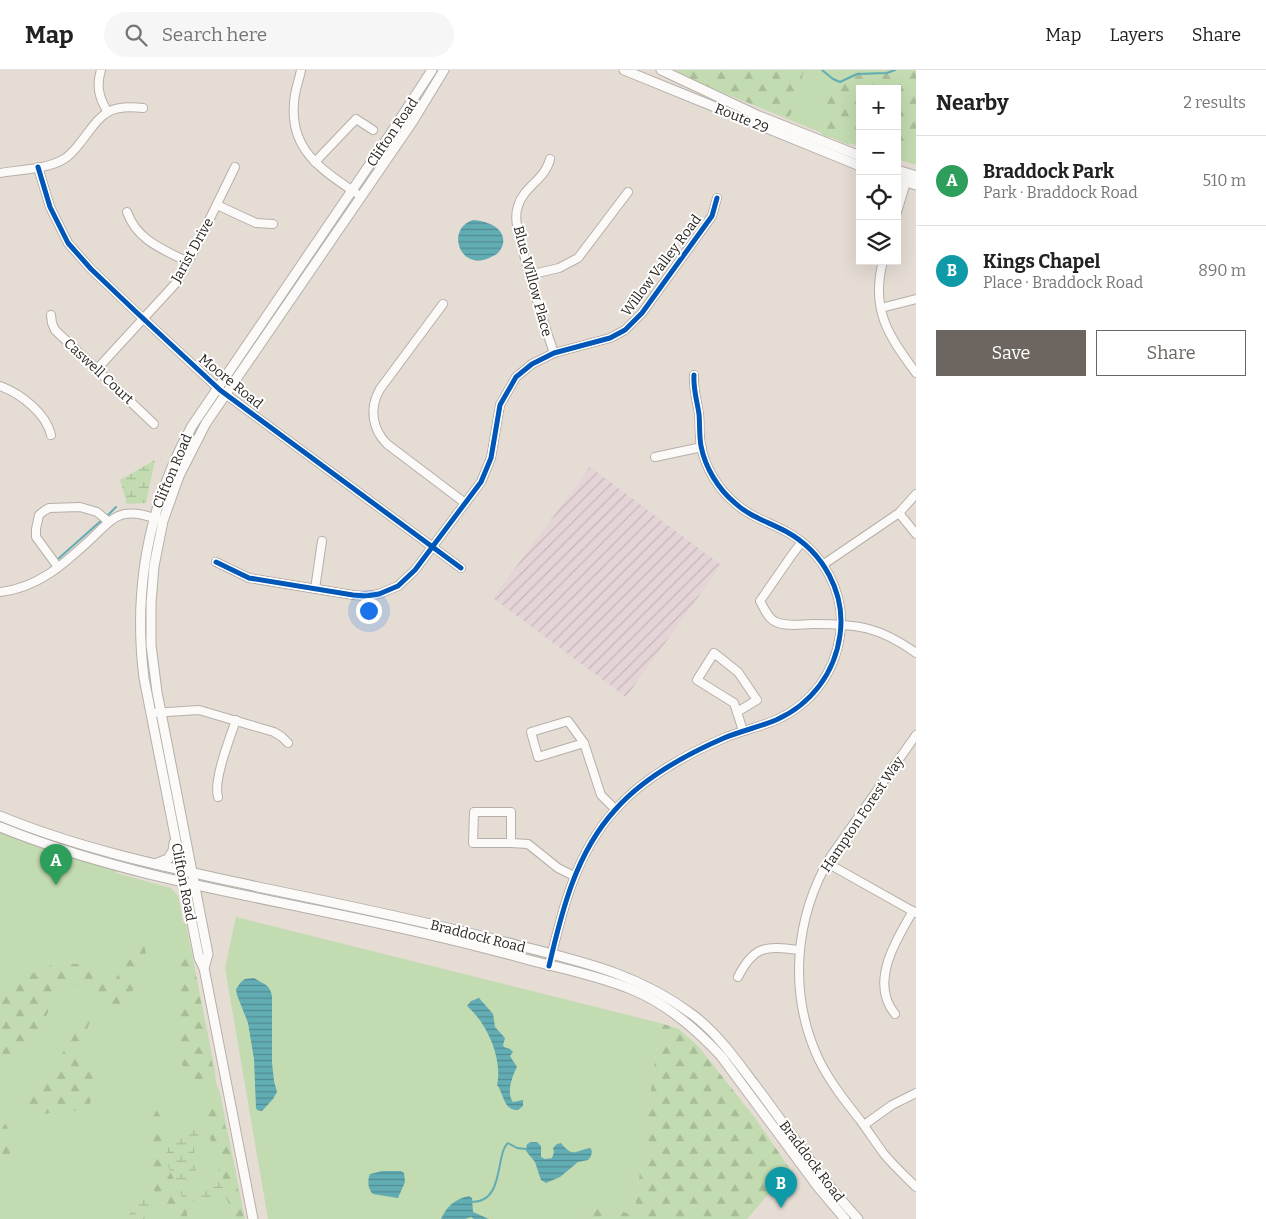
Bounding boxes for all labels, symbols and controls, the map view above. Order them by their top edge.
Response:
search box [104,12,454,57]
text: Map [25,21,74,49]
icon: search [122,21,150,49]
text: Search here [162,23,267,46]
text: Map [1045,24,1081,46]
text: Layers [1109,24,1164,46]
text: Share [1192,24,1241,46]
map controls [856,85,901,265]
button: + [856,85,901,130]
text: Nearby [936,90,1009,116]
text: 2 results [1183,93,1246,112]
street label: Clifton Road [363,95,422,170]
street label: Route 29 [712,100,771,137]
button: − [856,130,901,175]
text: Braddock Park [983,160,1114,183]
text: A [946,171,958,190]
text: 510 m [1202,171,1246,190]
button: locate [856,175,901,220]
text: Park · Braddock Road [983,183,1138,202]
street label: Willow Valley Road [618,211,705,319]
street label: Jarist Drive [167,215,217,286]
button: layers [856,220,901,265]
street label: Blue Willow Place [510,224,555,338]
text: Kings Chapel [983,250,1100,273]
text: B [947,261,957,280]
text: 890 m [1198,261,1246,280]
text: Place · Braddock Road [983,273,1143,292]
button: Save [936,330,1086,376]
button: Share [1096,330,1246,376]
street label: Caswell Court [60,335,137,408]
street label: Moore Road [195,350,266,412]
street label: Clifton Road [149,431,196,511]
your location [356,598,382,624]
street label: Hampton Forest Way [817,753,908,875]
street label: Clifton Road [168,842,199,923]
pin: A [40,844,72,885]
street label: Braddock Road [429,916,527,957]
street label: Braddock Road [776,1117,848,1205]
pin: B [765,1167,797,1208]

